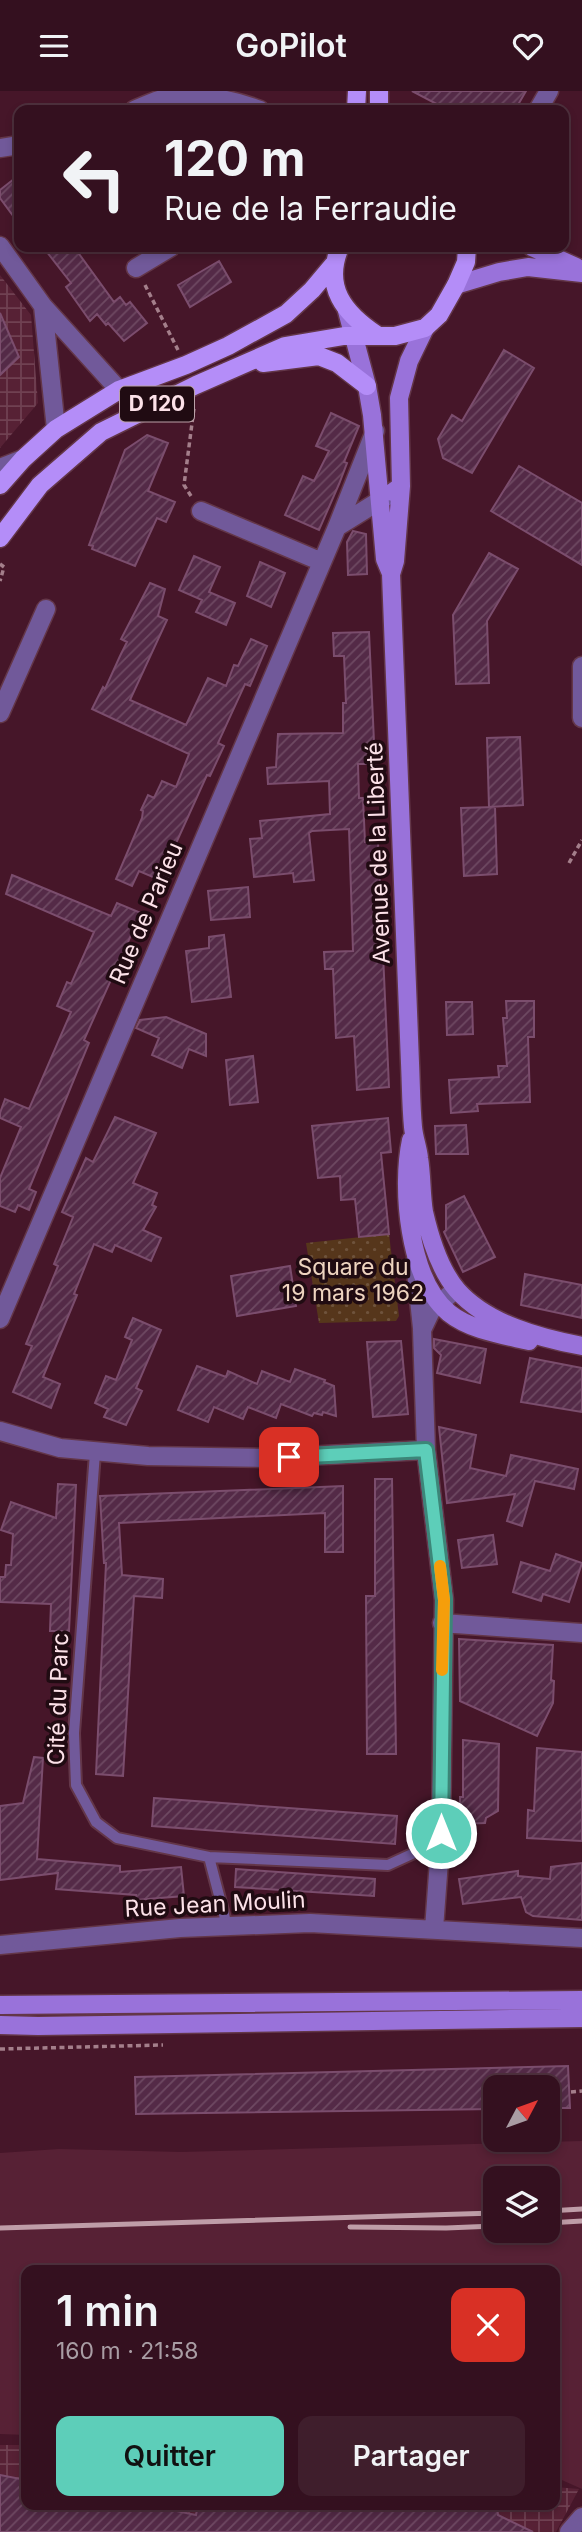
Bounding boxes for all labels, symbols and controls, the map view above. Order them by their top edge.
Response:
text: GoPilot [235,26,347,65]
icon: menu [35,27,73,65]
icon: heart [509,27,547,65]
text: 120 m [164,129,305,188]
icon: left [49,133,140,224]
text: Rue de la Ferraudie [164,189,457,228]
road number: D 120 [120,387,194,421]
street label: Avenue de la Liberté [360,742,396,964]
street label: Rue de Parieu [104,838,188,988]
park label: Square du 19 mars 1962 [282,1253,424,1307]
pin [259,1427,319,1487]
icon: arrive [270,1438,308,1476]
street label: Cité du Parc [42,1632,74,1766]
position arrow [404,1796,478,1870]
street label: Rue Jean Moulin [124,1885,306,1923]
north arrow [483,2075,560,2153]
map controls [483,2075,560,2243]
button: layers [483,2166,560,2243]
text: 1 min [56,2285,159,2336]
button: close [451,2288,525,2362]
text: 160 m · 21:58 [56,2337,199,2365]
button: Quitter [56,2416,284,2496]
button: Partager [298,2416,525,2496]

